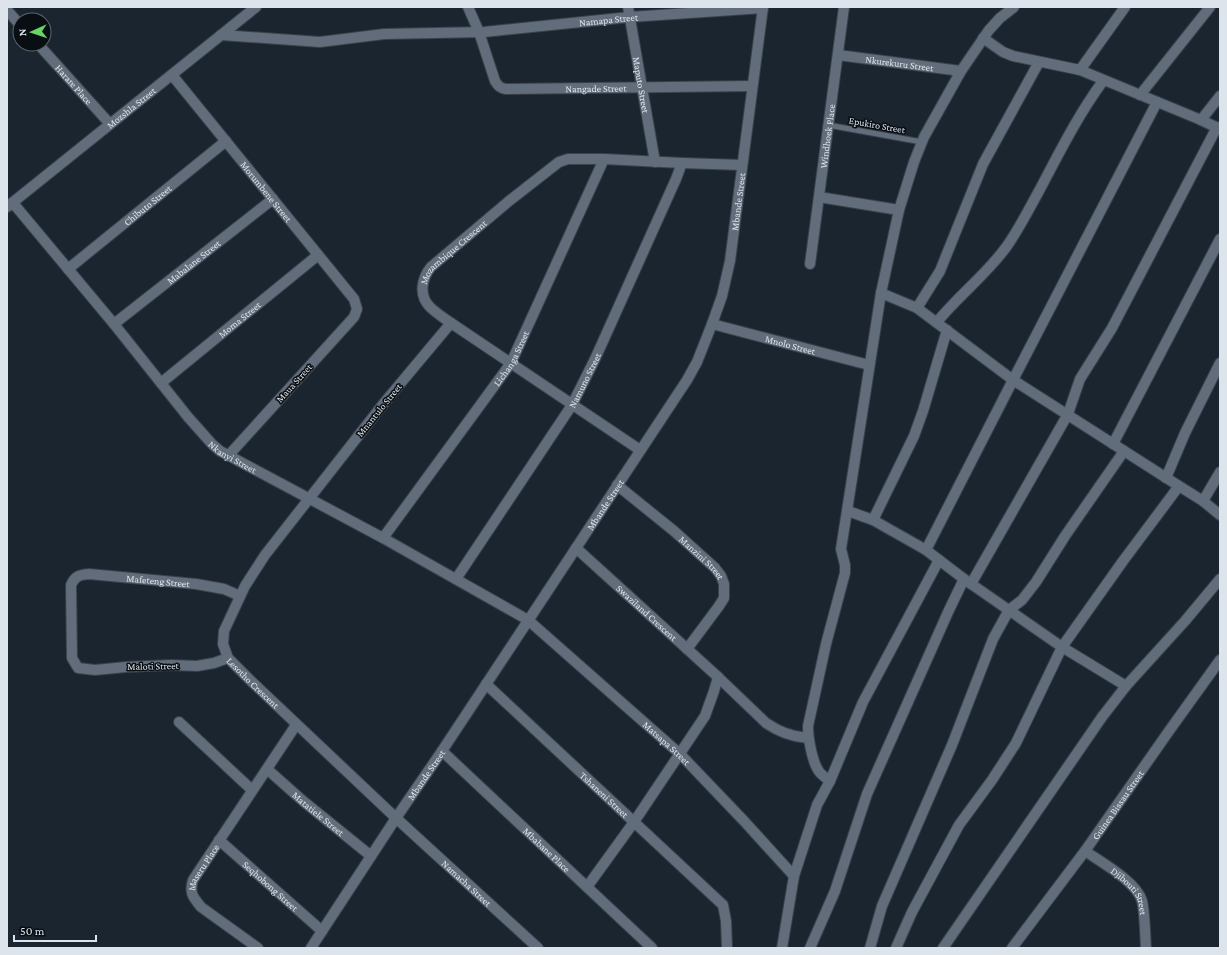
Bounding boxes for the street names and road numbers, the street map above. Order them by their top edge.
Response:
street label: Namapa Street [579,11,639,28]
street label: Nkurekuru Street [865,53,935,73]
street label: Maputo Street [631,56,652,115]
street label: Harare Place [53,62,95,107]
street label: Nangade Street [565,82,627,94]
street label: Mozshla Street [104,84,158,130]
street label: Windhoek Place [817,103,837,169]
street label: Epukiro Street [848,115,907,135]
street label: Morumbene Street [239,159,295,224]
street label: Mbande Street [728,171,747,231]
street label: Chibuto Street [121,182,174,227]
street label: Mozambique Crescent [417,217,489,285]
street label: Mabalane Street [164,237,223,286]
street label: Moma Street [216,298,263,340]
street label: Lichanga Street [491,328,531,388]
street label: Mnolo Street [764,333,817,356]
street label: Namuno Street [566,350,603,409]
street label: Maua Street [274,361,315,405]
street label: Mnantulo Street [354,381,404,439]
street label: Nkanyi Street [206,438,259,475]
street label: Mbande Street [584,476,626,532]
street label: Manzini Street [677,533,727,581]
street label: Mafeteng Street [126,572,191,589]
street label: Swaziland Crescent [615,582,680,643]
street label: Lesotho Crescent [225,655,282,711]
street label: Maloti Street [127,660,180,672]
street label: Matsapa Street [641,719,693,768]
street label: Mbande Street [405,747,447,802]
street label: Guinea Bissau Street [1089,767,1146,841]
street label: Tshaneni Street [578,769,631,820]
street label: Matatiele Street [290,789,347,838]
street label: Mbabane Place [521,825,573,875]
street label: Maseru Place [186,841,221,891]
street label: Namacha Street [440,857,494,909]
street label: Seqhobong Street [241,858,301,914]
street label: Djibouti Street [1109,865,1150,916]

